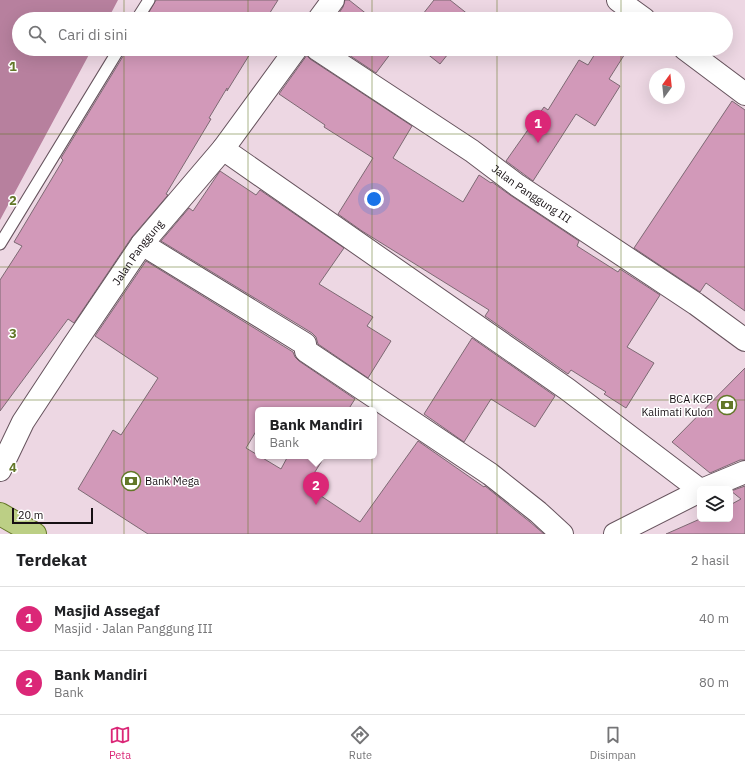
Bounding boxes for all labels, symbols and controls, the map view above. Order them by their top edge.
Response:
search box [12,12,733,56]
icon: search [26,23,48,45]
text: Cari di sini [58,25,127,44]
text: 1 [9,58,17,75]
north arrow [649,68,685,104]
pin: 1 [525,110,551,143]
street label: Jalan Panggung III [489,161,574,226]
your location [364,189,384,209]
text: 2 [9,192,17,209]
street label: Jalan Panggung [109,217,167,288]
text: 3 [9,325,17,342]
place label: BCA KCP Kalimati Kulon [641,392,713,419]
bank icon: BCA KCP Kalimati Kulon [716,394,738,416]
popup [255,407,377,459]
text: Bank Mandiri [269,415,363,434]
text: Bank [269,434,299,451]
text: 4 [9,459,17,476]
bank icon: Bank Mega [120,470,142,492]
pin: 2 [303,472,329,505]
place label: Bank Mega [145,474,199,488]
map controls [697,486,733,522]
button: layers [697,486,733,522]
scale bar [12,506,93,525]
text: 20 m [18,508,43,522]
text: Terdekat [16,549,87,571]
text: 2 hasil [691,552,729,569]
text: Masjid Assegaf [54,601,160,620]
text: 1 [25,610,33,627]
text: 40 m [699,610,729,627]
text: Masjid · Jalan Panggung III [54,620,213,637]
text: Bank Mandiri [54,665,147,684]
text: 2 [25,674,33,691]
text: 80 m [699,674,729,691]
text: Bank [54,684,84,701]
tab: Peta [109,724,131,762]
tab: Rute [349,724,372,762]
tab: Disimpan [590,724,636,762]

